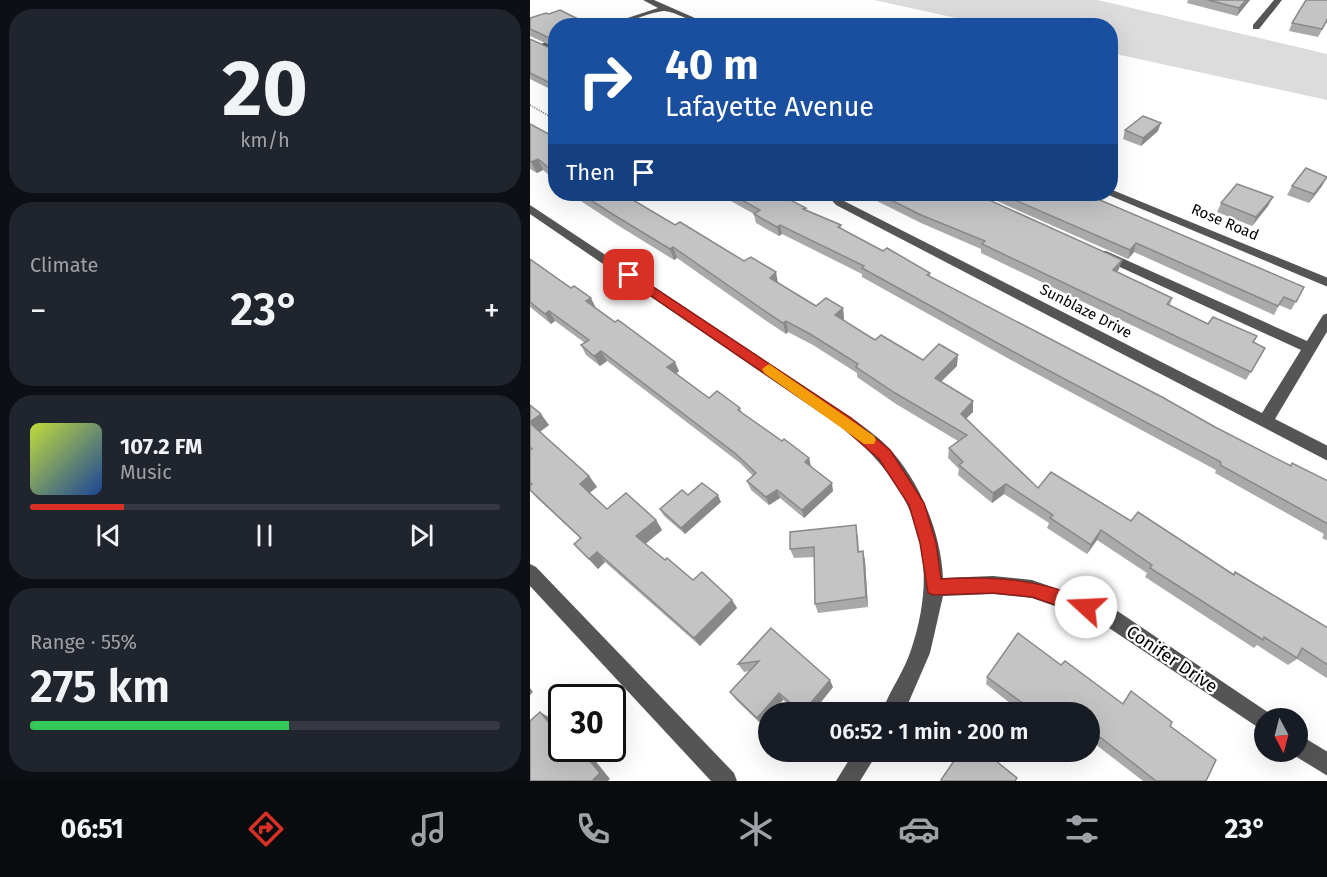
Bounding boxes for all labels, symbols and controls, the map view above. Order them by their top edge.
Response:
text: 40 m [665,40,759,90]
text: 20 [222,42,308,136]
icon: right [566,42,644,120]
text: Lafayette Avenue [665,91,874,123]
text: km/h [240,128,290,152]
icon: arrive [627,156,660,189]
text: Then [566,159,615,186]
street label: Rose Road [1189,200,1261,244]
pin [603,249,654,300]
text: Climate [30,253,98,277]
icon: arrive [612,258,645,291]
street label: Sunblaze Drive [1037,280,1135,342]
text: 23° [230,283,300,337]
text: − [30,291,47,331]
text: + [484,291,500,331]
text: 107.2 FM [120,433,202,460]
text: Music [120,460,172,484]
icon: previous [92,519,125,552]
icon: pause [248,519,281,552]
icon: next [405,519,438,552]
position arrow [1054,575,1118,639]
street label: Conifer Drive [1122,620,1222,698]
text: Range · 55% [30,630,137,654]
text: 275 km [30,660,170,714]
speed limit sign: 30 [548,684,626,762]
north arrow [1254,708,1308,762]
map controls [1254,708,1308,762]
text: 06:52 · 1 min · 200 m [830,718,1028,745]
icon: directions [245,808,287,850]
icon: music [408,808,450,850]
icon: phone [572,808,614,850]
icon: climate [735,808,777,850]
icon: car [898,808,940,850]
icon: filters [1061,808,1103,850]
text: 06:51 [61,813,124,845]
text: 23° [1224,813,1266,845]

